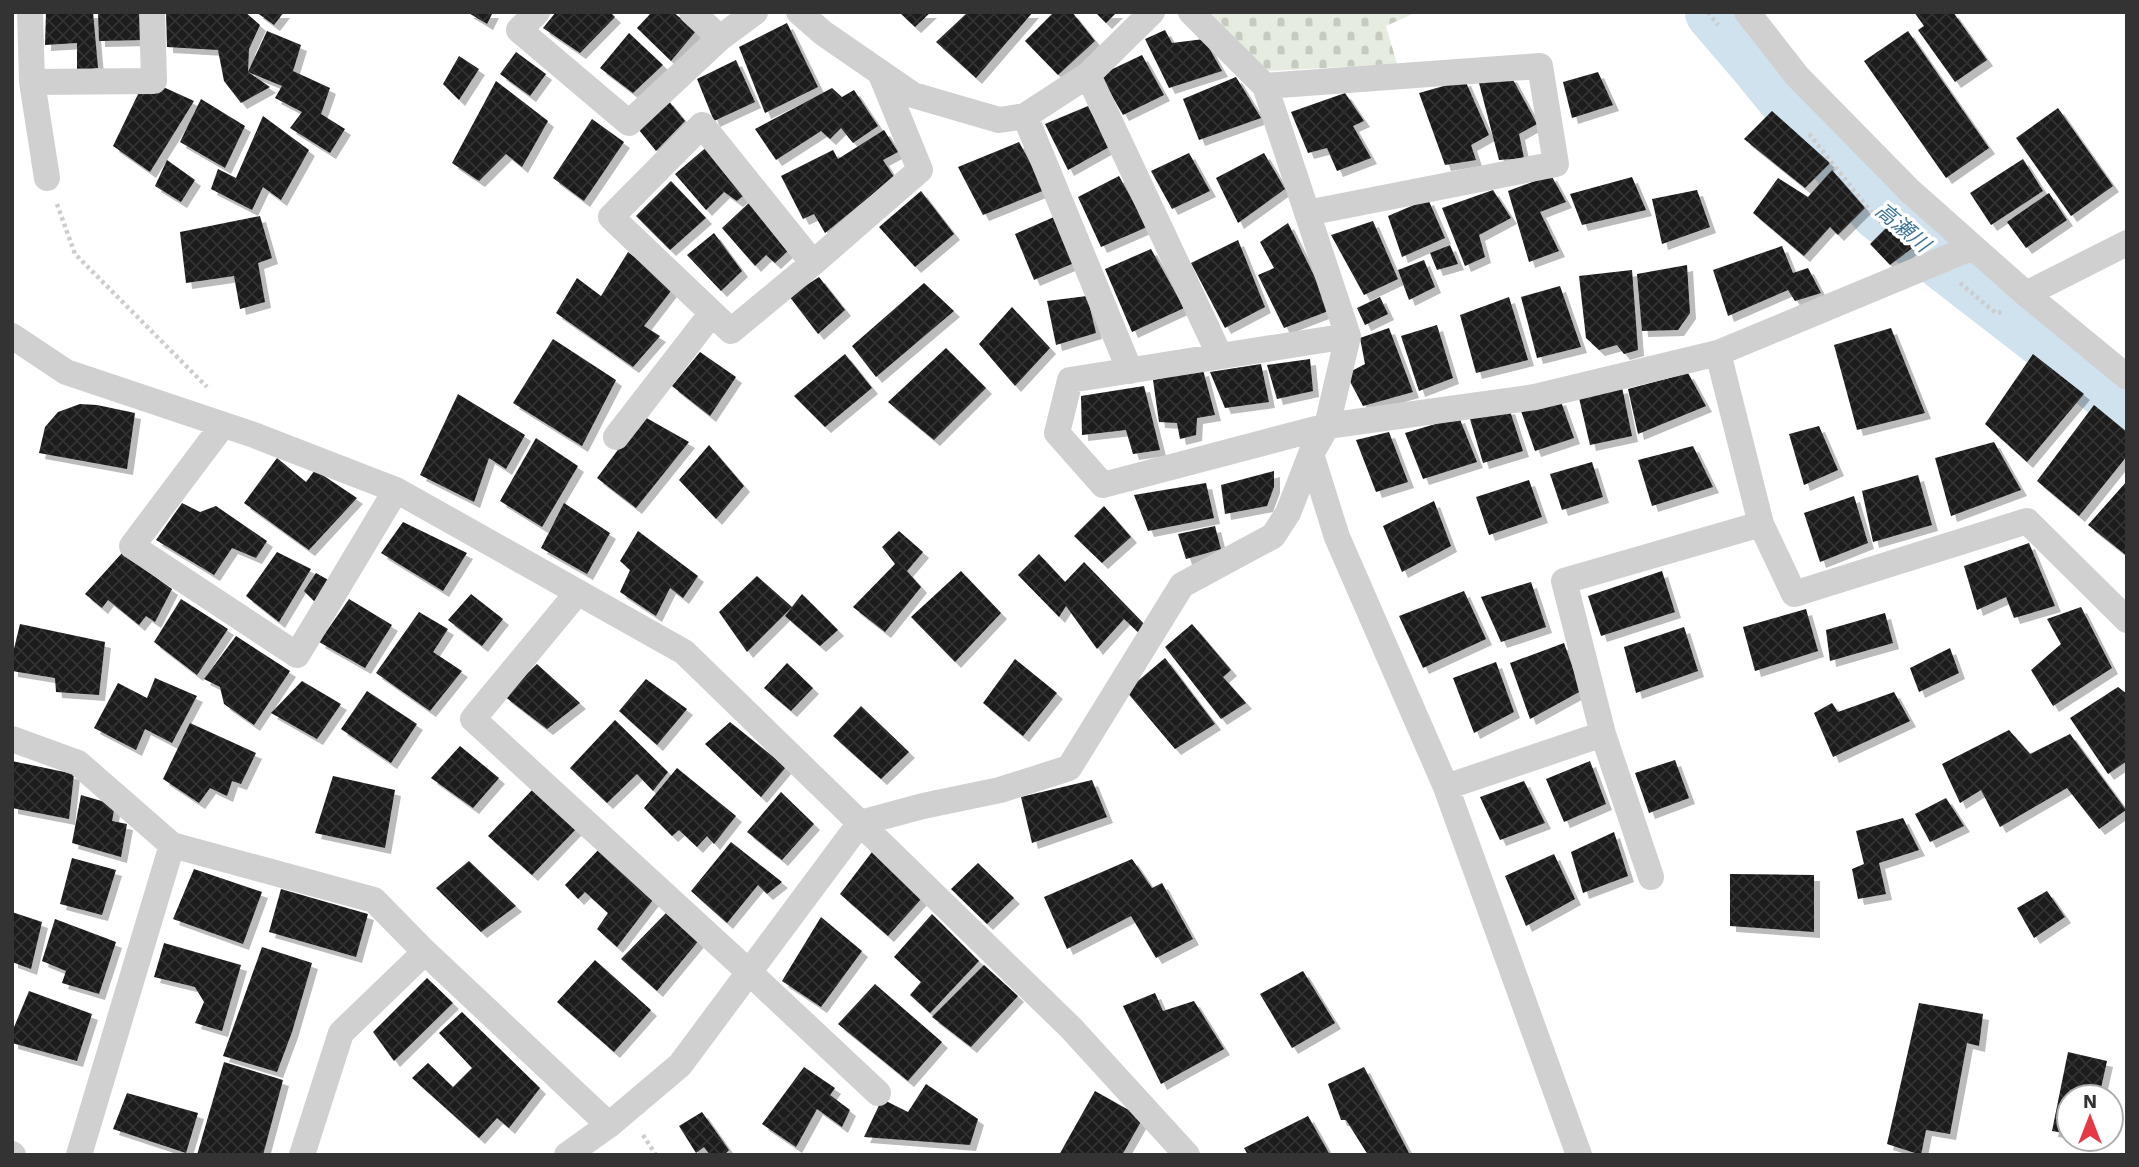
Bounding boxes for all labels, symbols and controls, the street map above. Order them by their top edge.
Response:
water label: 高瀬川 [1871,197,1937,258]
north arrow [2055,1083,2125,1153]
text: N [2083,1090,2097,1113]

